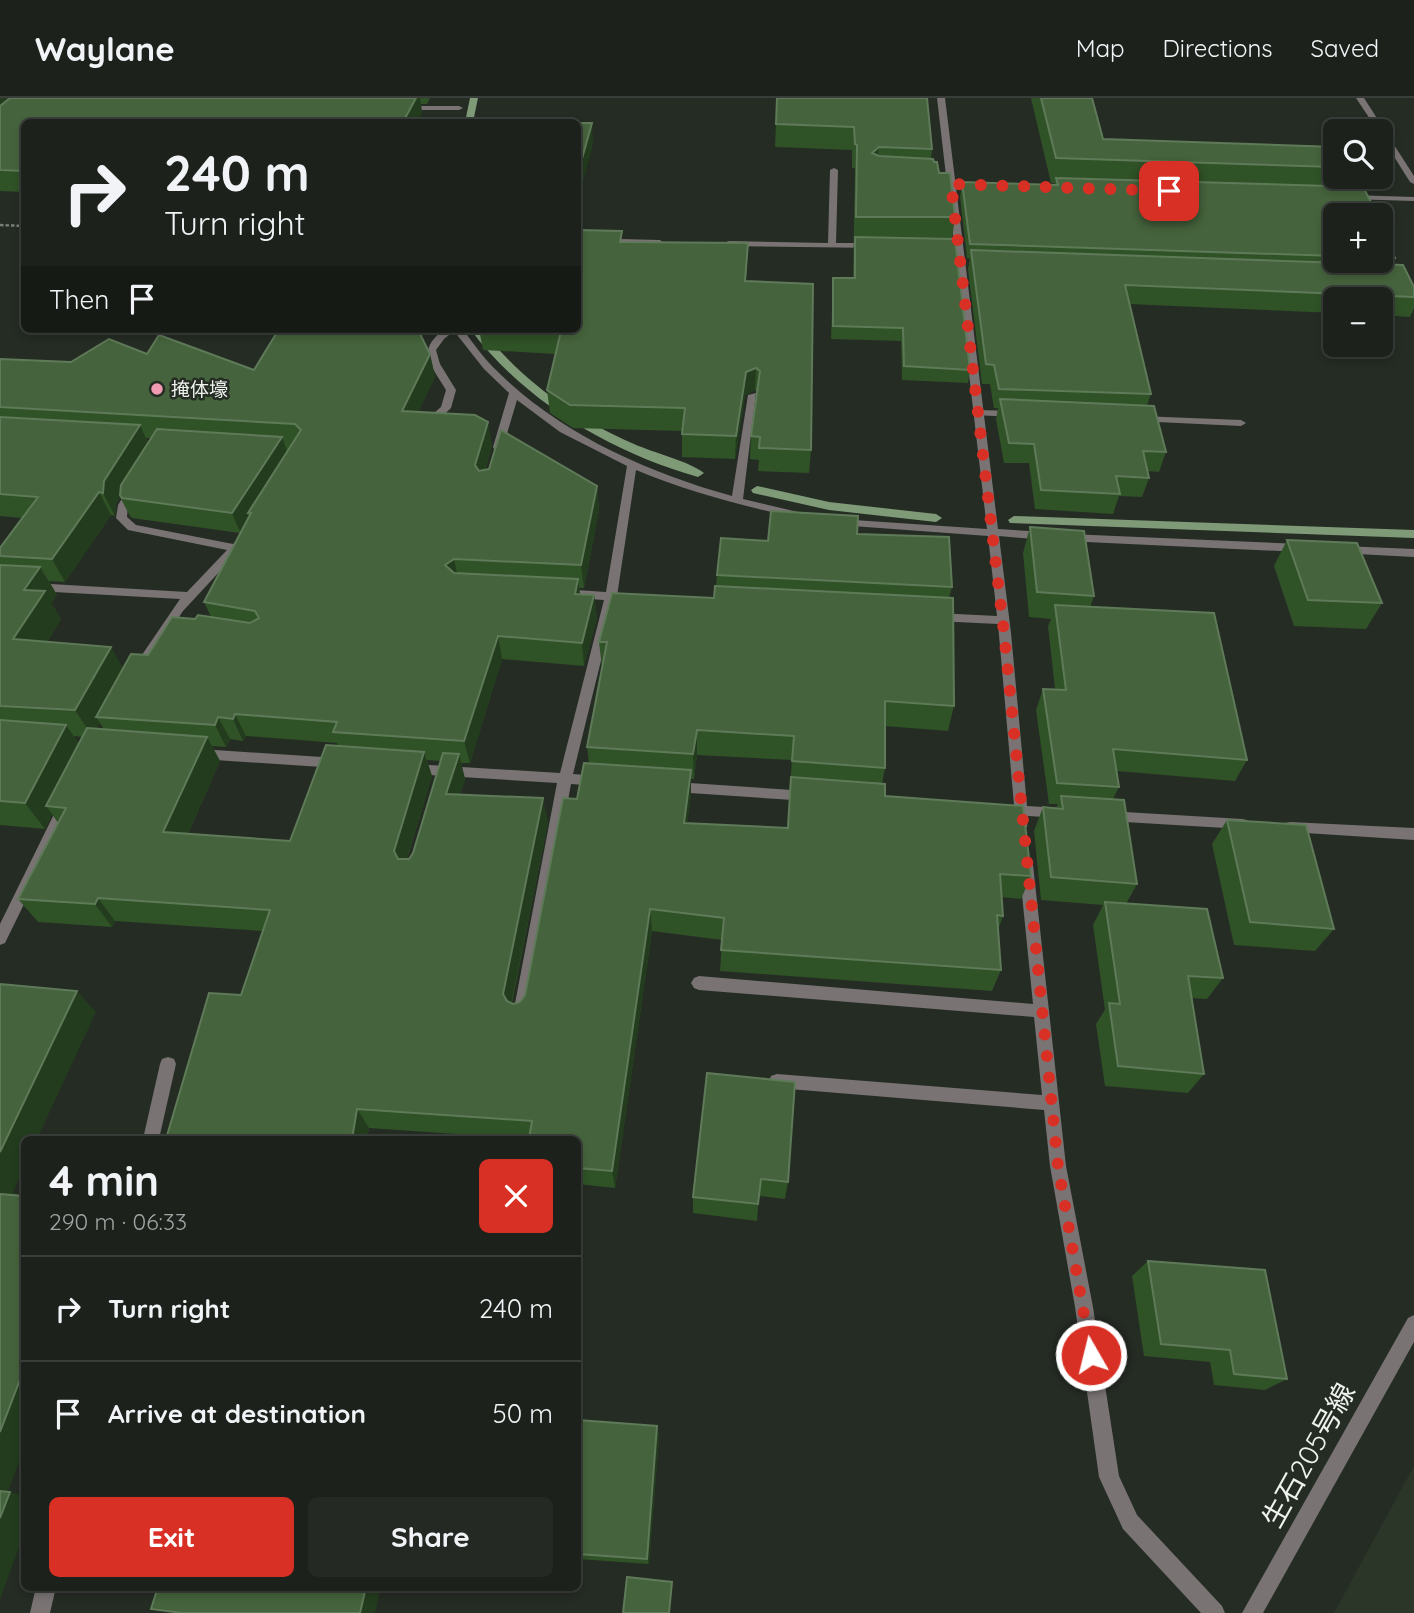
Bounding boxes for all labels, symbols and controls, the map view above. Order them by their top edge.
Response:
text: Waylane [35,28,175,69]
text: Map [1076,33,1125,63]
text: Directions [1163,33,1273,63]
text: Saved [1311,33,1379,63]
map controls [1323,119,1393,357]
button: search [1323,119,1393,189]
text: 240 m [164,142,310,203]
icon: right [49,147,140,238]
pin [1139,161,1199,221]
icon: arrive [1150,172,1188,210]
text: Turn right [164,203,305,243]
button: + [1323,203,1393,273]
icon: arrive [123,280,161,318]
text: Then [49,283,109,316]
button: − [1323,287,1393,357]
place label: 掩体壕 [171,377,228,401]
marker: 掩体壕 [149,381,165,397]
text: 4 min [49,1154,159,1207]
button: close [479,1159,553,1233]
text: 290 m · 06:33 [49,1207,187,1236]
icon: right [49,1290,87,1328]
text: Turn right [108,1292,230,1325]
text: 240 m [479,1292,553,1325]
position arrow [1054,1318,1128,1392]
street label: 生石205号線 [1254,1377,1362,1533]
icon: arrive [49,1395,87,1433]
text: Arrive at destination [108,1397,366,1430]
text: 50 m [493,1397,553,1430]
button: Exit [49,1497,294,1577]
button: Share [308,1497,553,1577]

